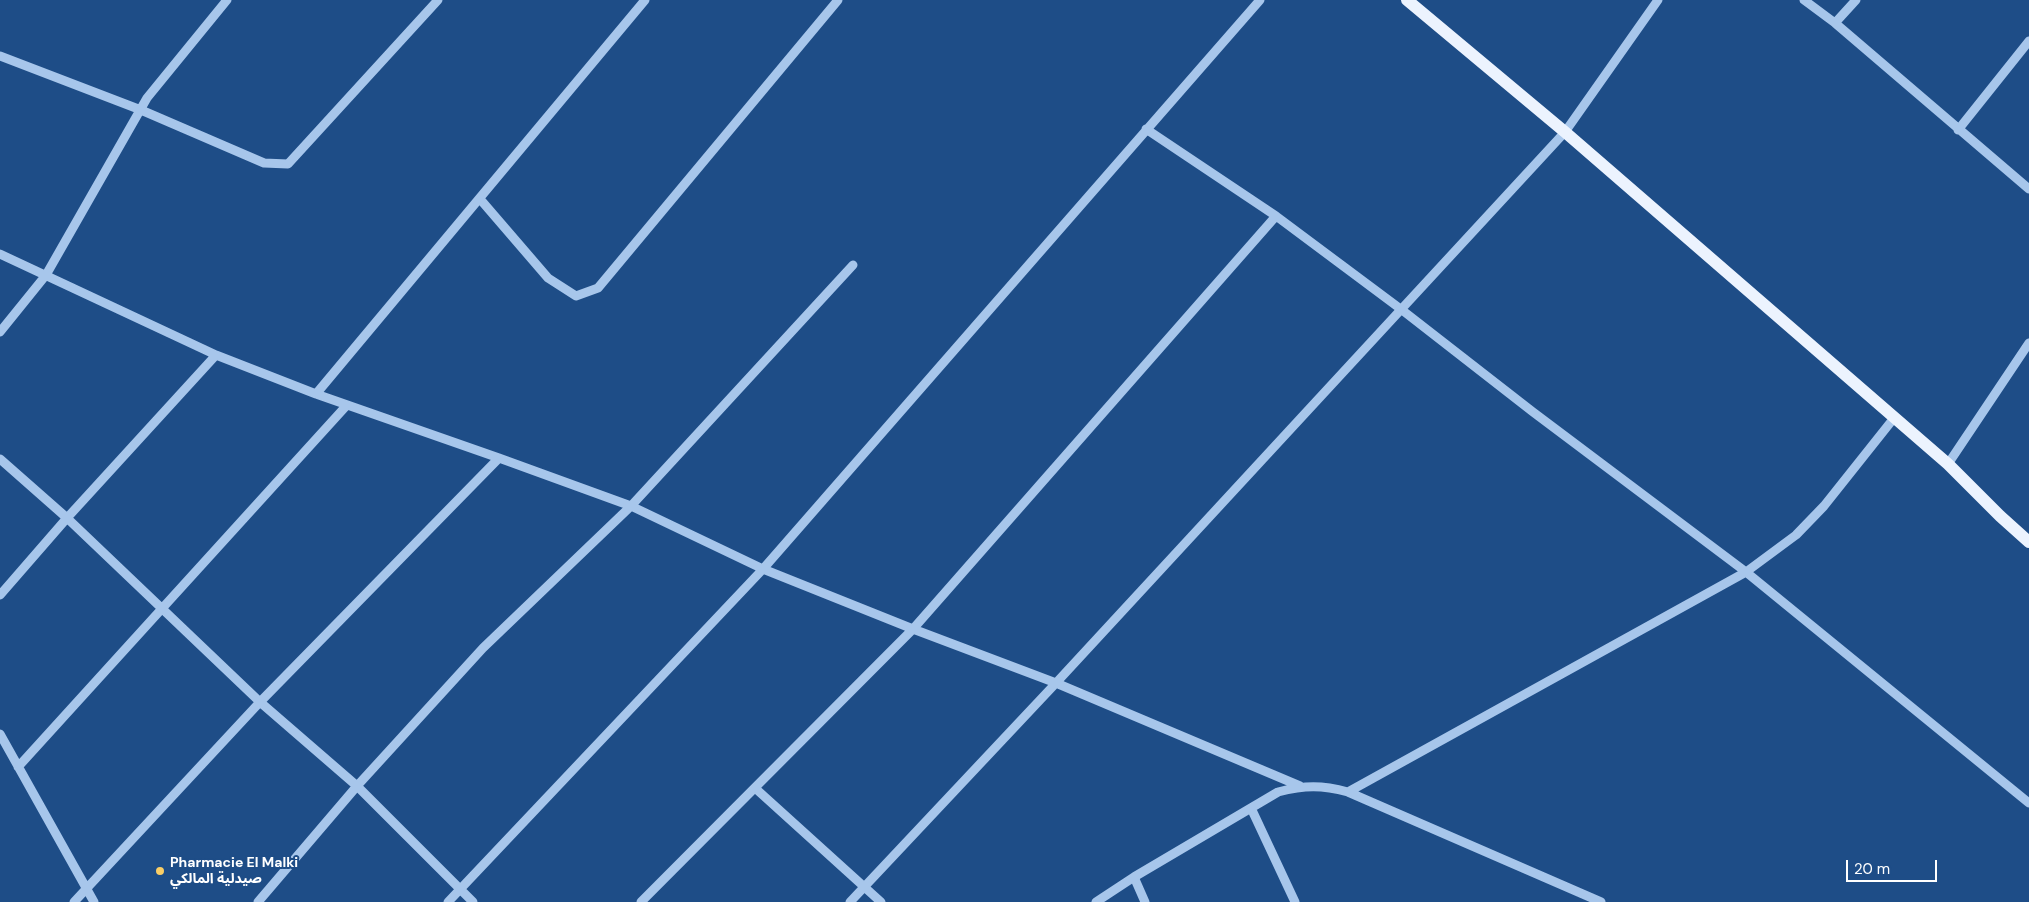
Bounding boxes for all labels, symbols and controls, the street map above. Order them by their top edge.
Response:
scale bar [1849,850,1940,882]
place label: Pharmacie El Malki صيدلية المالكي [170,855,298,888]
text: 20 m [1854,859,1890,879]
marker: Pharmacie El Malki صيدلية المالكي [154,865,166,877]

